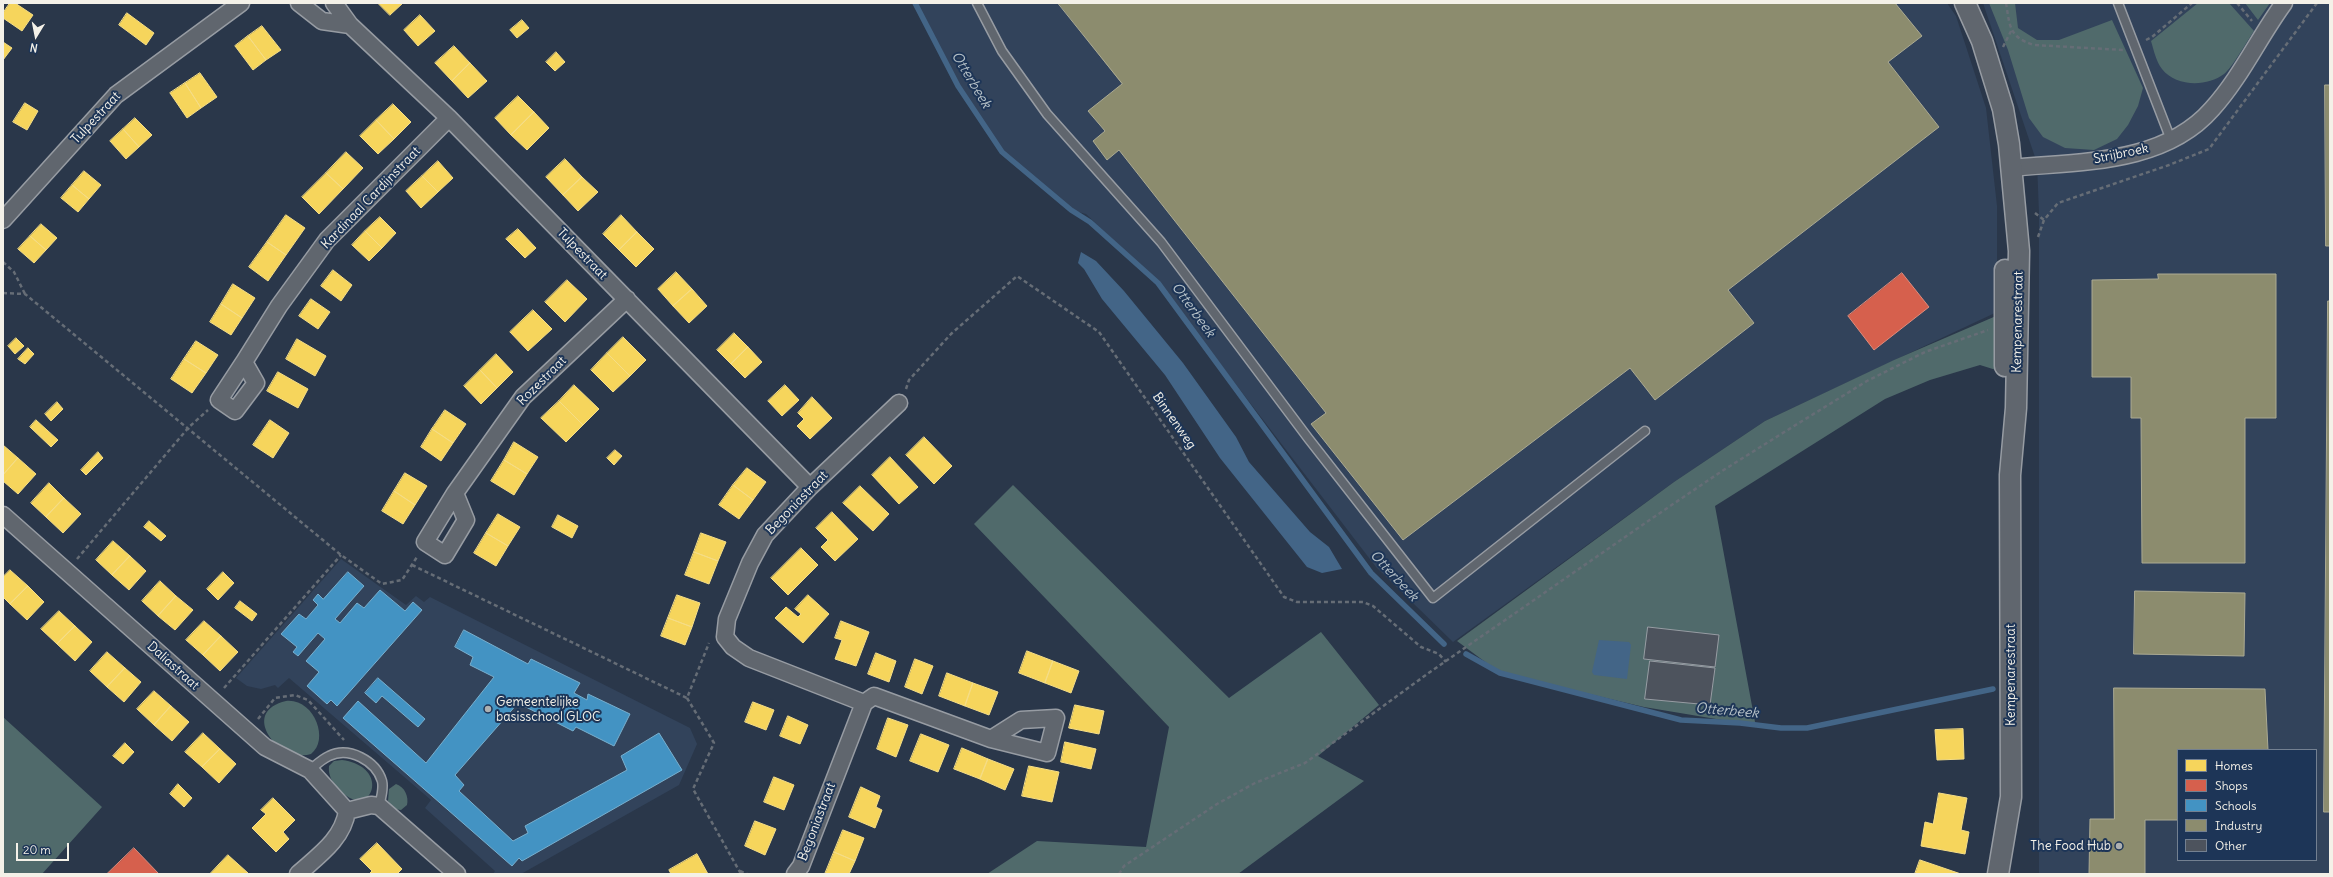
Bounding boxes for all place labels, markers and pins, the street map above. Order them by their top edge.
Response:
place label: Gemeentelijke basisschool GLOC [496,694,601,725]
marker: Gemeentelijke basisschool GLOC [483,704,493,714]
place label: The Food Hub [2030,838,2111,854]
marker: The Food Hub [2114,841,2124,851]

